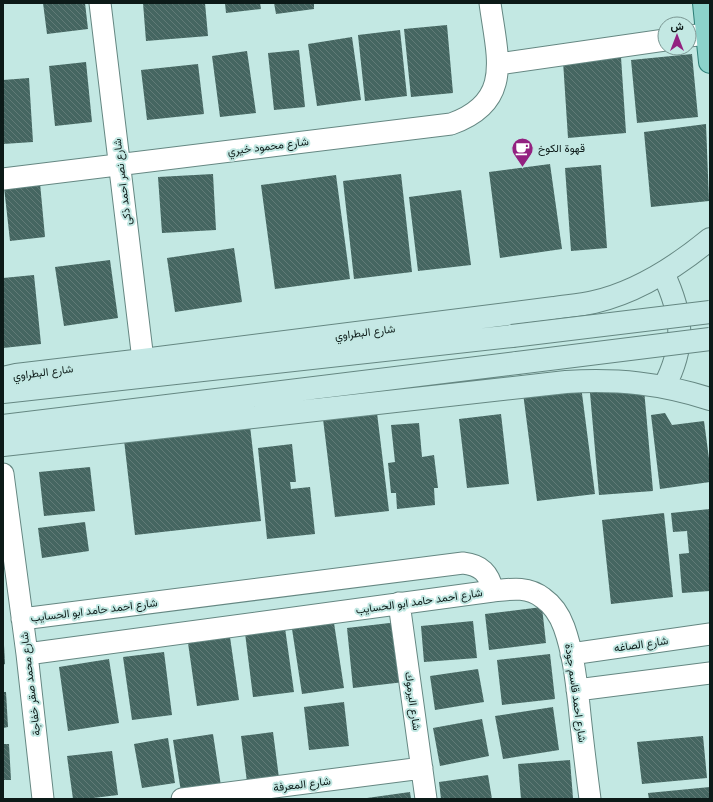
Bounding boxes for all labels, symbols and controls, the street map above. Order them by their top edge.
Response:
north arrow [657,16,697,56]
text: ش [670,19,684,33]
street label: شارع محمود خيري [227,134,310,161]
cafe icon: قهوة الكوخ [510,135,536,168]
street label: شارع نصر احمد ذكى [110,137,135,226]
place label: قهوة الكوخ [538,141,585,156]
street label: شارع البطراوي [334,321,397,346]
street label: شارع البطراوي [12,361,75,386]
street label: شارع احمد حامد ابو الحسايب [355,585,484,618]
street label: شارع احمد حامد ابو الحسايب [30,595,159,626]
street label: شارع محمد صقر خفاجة [17,631,44,737]
street label: شارع الصاغه [613,633,669,656]
street label: شارع احمد قاسم جودة [561,643,590,744]
street label: شارع اليرموك [401,671,424,732]
street label: شارع المعرفة [273,773,332,795]

